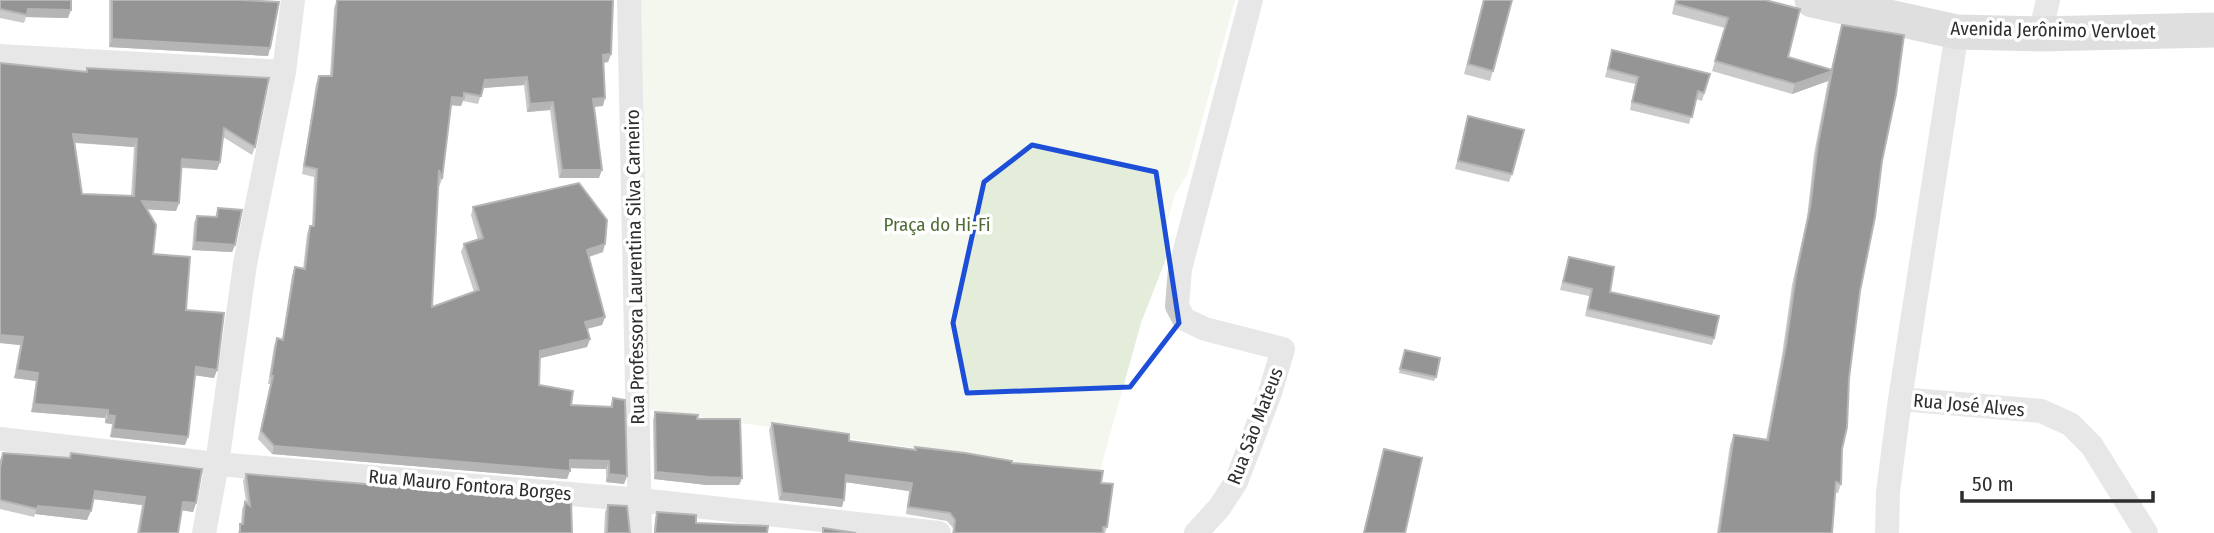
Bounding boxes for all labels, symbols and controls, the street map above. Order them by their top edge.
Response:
street label: Avenida Jerônimo Vervloet [1950,17,2157,43]
street label: Rua Professora Laurentina Silva Carneiro [621,109,649,425]
park label: Praça do Hi-Fi [883,213,991,236]
street label: Rua São Mateus [1222,364,1288,488]
street label: Rua José Alves [1912,389,2026,421]
scale bar [1962,460,2153,504]
street label: Rua Mauro Fontora Borges [368,465,572,505]
text: 50 m [1972,471,2014,497]

